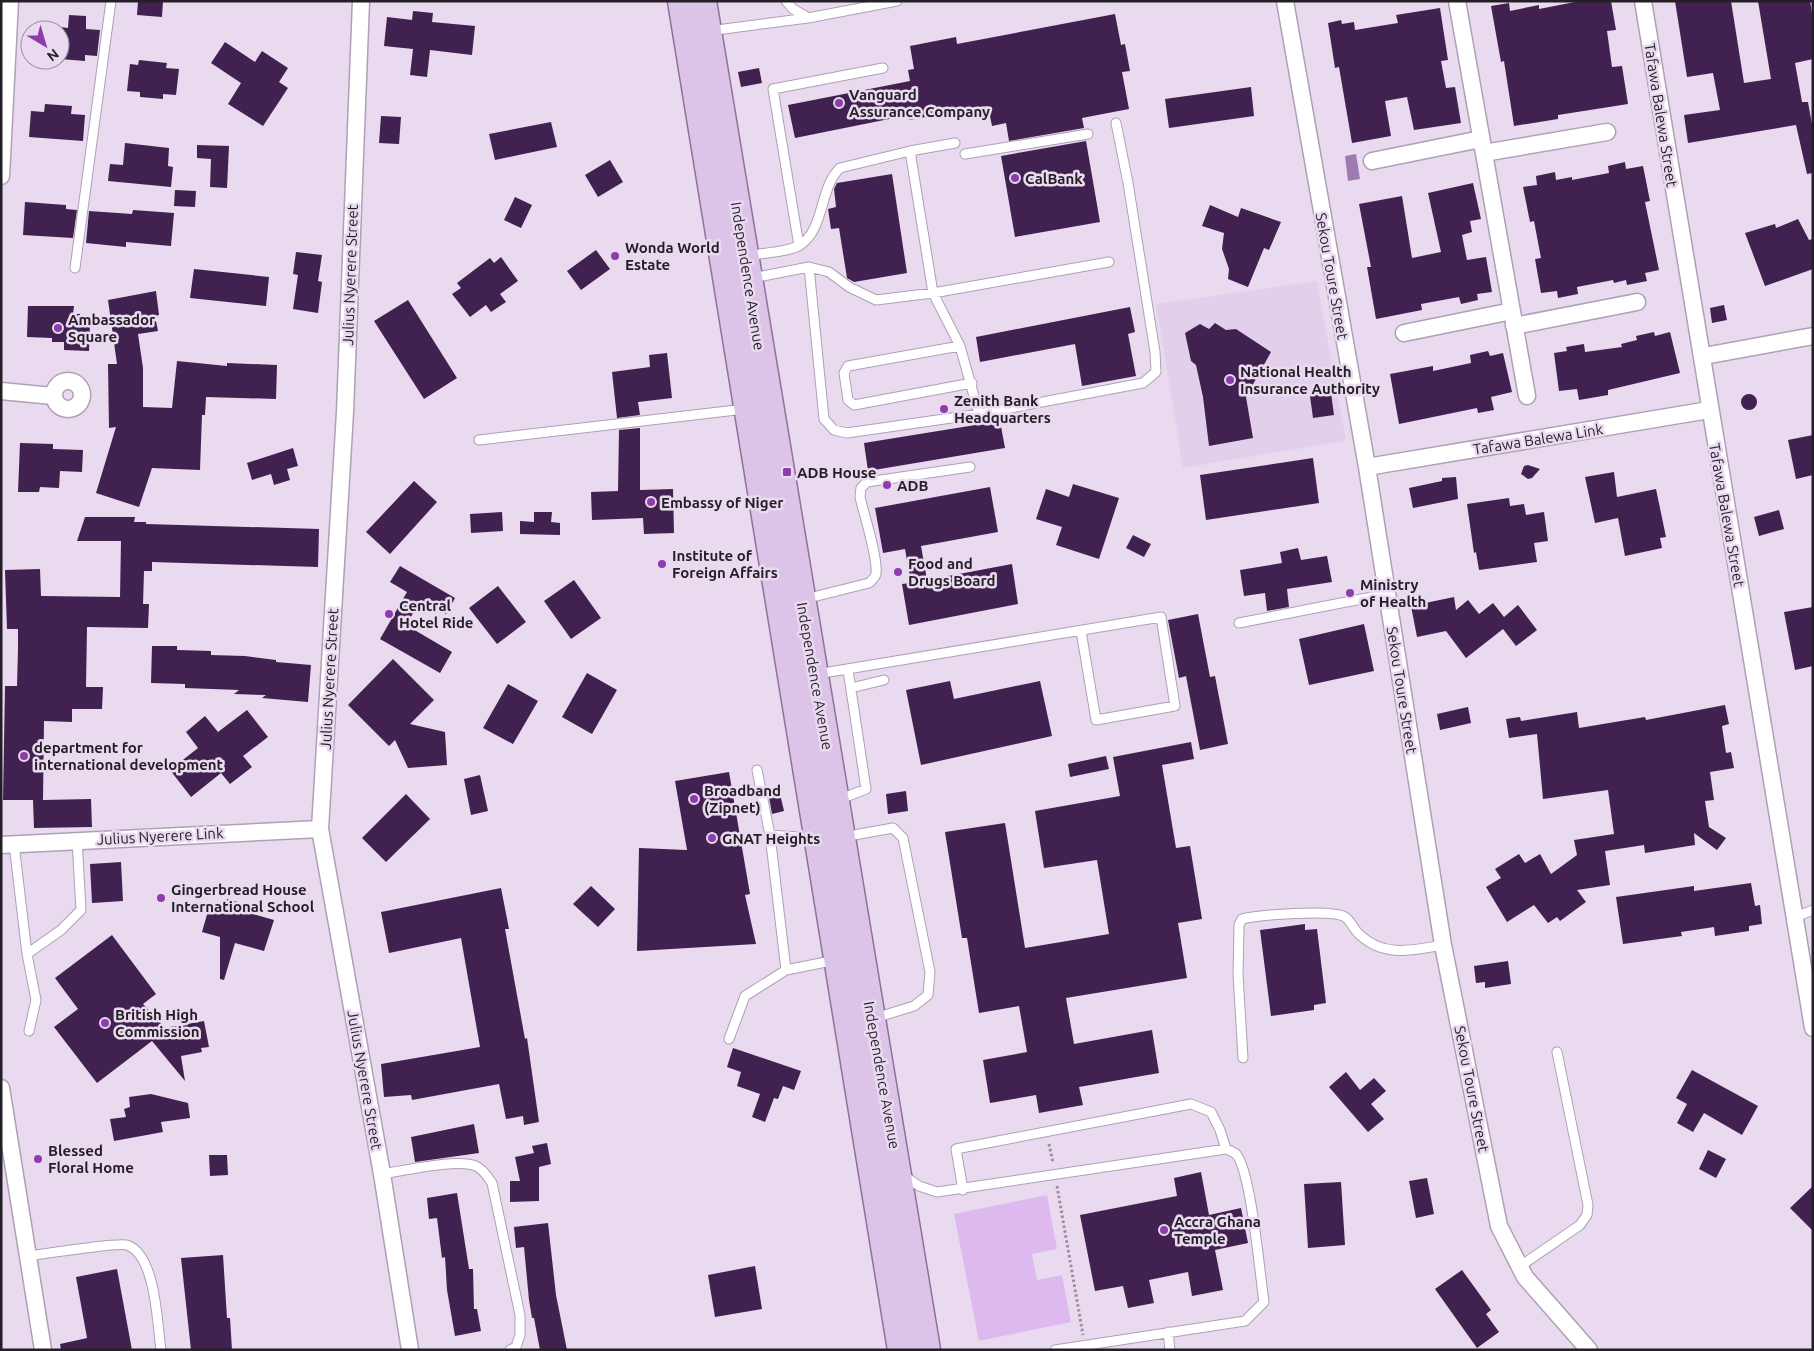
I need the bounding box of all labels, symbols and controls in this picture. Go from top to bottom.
north arrow [20,20,70,70]
street label: Tafawa Balewa Street [1641,42,1681,188]
text: N [44,46,62,65]
place label: Vanguard Assurance Company [849,86,990,120]
marker: Vanguard Assurance Company [833,97,845,109]
place label: CalBank [1025,170,1083,187]
marker: CalBank [1009,172,1021,184]
street label: Independence Avenue [728,201,768,351]
street label: Julius Nyerere Street [339,204,361,346]
street label: Sekou Toure Street [1312,211,1352,341]
place label: Wonda World Estate [625,239,720,273]
marker: Wonda World Estate [609,250,621,262]
place label: Ambassador Square [68,311,156,345]
marker: Ambassador Square [52,322,64,334]
place label: National Health Insurance Authority [1240,363,1380,397]
marker: National Health Insurance Authority [1224,374,1236,386]
place label: Zenith Bank Headquarters [954,392,1051,426]
marker: Zenith Bank Headquarters [938,403,950,415]
street label: Tafawa Balewa Link [1472,420,1605,458]
street label: Tafawa Balewa Street [1706,442,1748,588]
place label: ADB House [797,464,876,481]
marker: ADB House [781,466,793,478]
place label: ADB [897,477,928,494]
marker: ADB [881,479,893,491]
place label: Embassy of Niger [661,494,784,511]
marker: Embassy of Niger [645,496,657,508]
place label: Institute of Foreign Affairs [672,547,778,581]
place label: Food and Drugs Board [908,555,996,589]
marker: Institute of Foreign Affairs [656,558,668,570]
marker: Food and Drugs Board [892,566,904,578]
place label: Ministry of Health [1360,576,1426,610]
marker: Ministry of Health [1344,587,1356,599]
place label: Central Hotel Ride [399,597,474,631]
street label: Independence Avenue [794,601,836,751]
street label: Julius Nyerere Street [317,608,341,750]
marker: Central Hotel Ride [383,608,395,620]
street label: Sekou Toure Street [1384,625,1420,755]
place label: department for international development [34,739,224,773]
marker: department for international development [18,750,30,762]
place label: Broadband (Zipnet) [704,782,781,816]
marker: Broadband (Zipnet) [688,793,700,805]
street label: Julius Nyerere Link [96,824,224,848]
place label: GNAT Heights [722,830,820,847]
marker: GNAT Heights [706,832,718,844]
place label: Gingerbread House International School [171,881,315,915]
marker: Gingerbread House International School [155,892,167,904]
street label: Independence Avenue [861,1000,903,1150]
place label: British High Commission [115,1006,200,1040]
street label: Julius Nyerere Street [344,1009,386,1151]
marker: British High Commission [99,1017,111,1029]
street label: Sekou Toure Street [1451,1024,1493,1154]
place label: Blessed Floral Home [48,1142,134,1176]
marker: Blessed Floral Home [32,1153,44,1165]
place label: Accra Ghana Temple [1174,1213,1261,1247]
marker: Accra Ghana Temple [1158,1224,1170,1236]

